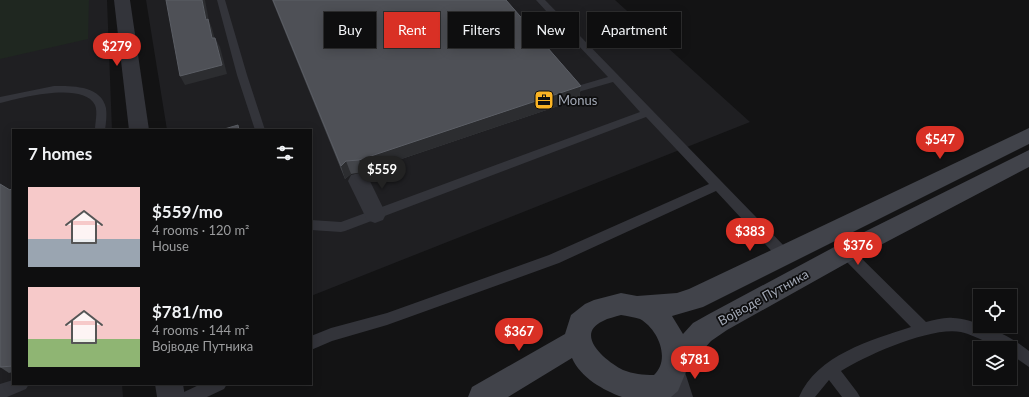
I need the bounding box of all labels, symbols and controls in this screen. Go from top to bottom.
chip: Buy [324,12,376,48]
chip: Rent [384,12,440,48]
chip: Filters [448,12,514,48]
chip: New [522,12,579,48]
chip: Apartment [587,12,681,48]
pin: $279 [93,33,141,67]
text: $279 [102,38,132,54]
office icon: Monus [533,89,555,111]
place label: Monus [558,92,598,108]
pin: $547 [916,126,964,160]
text: $547 [925,131,955,147]
icon: filters [274,142,296,164]
text: 7 homes [28,143,92,164]
pin: $559 [358,156,406,190]
text: $559 [367,161,397,177]
text: $559/mo [152,201,223,222]
icon: home [60,203,108,251]
pin: $383 [726,218,774,252]
text: 4 rooms · 120 m² [152,222,249,238]
text: $383 [735,223,765,239]
pin: $376 [834,232,882,266]
text: $376 [843,237,873,253]
text: House [152,238,189,254]
street label: Војводе Путника [715,265,811,329]
map controls [973,289,1017,385]
button: locate [973,289,1017,333]
text: $781/mo [152,301,223,322]
icon: home [60,303,108,351]
pin: $367 [495,318,543,352]
text: 4 rooms · 144 m² [152,322,249,338]
text: $367 [504,323,534,339]
text: Војводе Путника [152,338,253,354]
button: layers [973,341,1017,385]
pin: $781 [671,346,719,380]
text: $781 [680,351,710,367]

